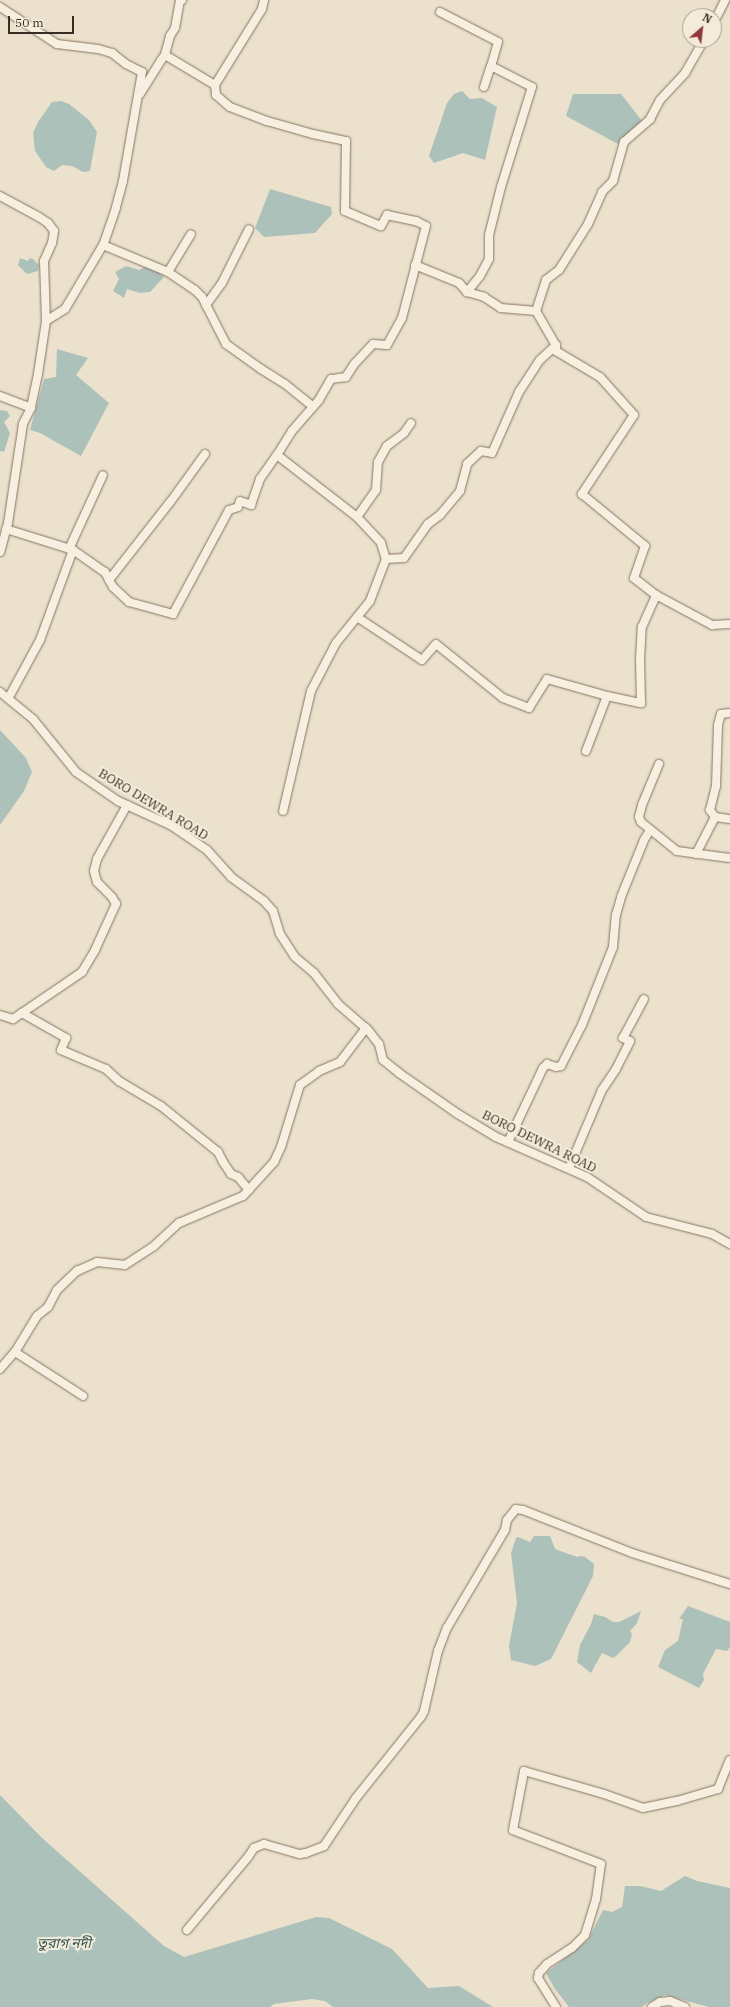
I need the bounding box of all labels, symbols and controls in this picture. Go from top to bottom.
scale bar [10,8,76,34]
north arrow [682,8,722,48]
text: N [700,10,714,27]
text: 50 m [15,15,44,30]
street label: BORO DEWRA ROAD [95,766,211,844]
street label: BORO DEWRA ROAD [479,1107,599,1177]
water label: তুরাগ নদী [37,1935,91,1951]

